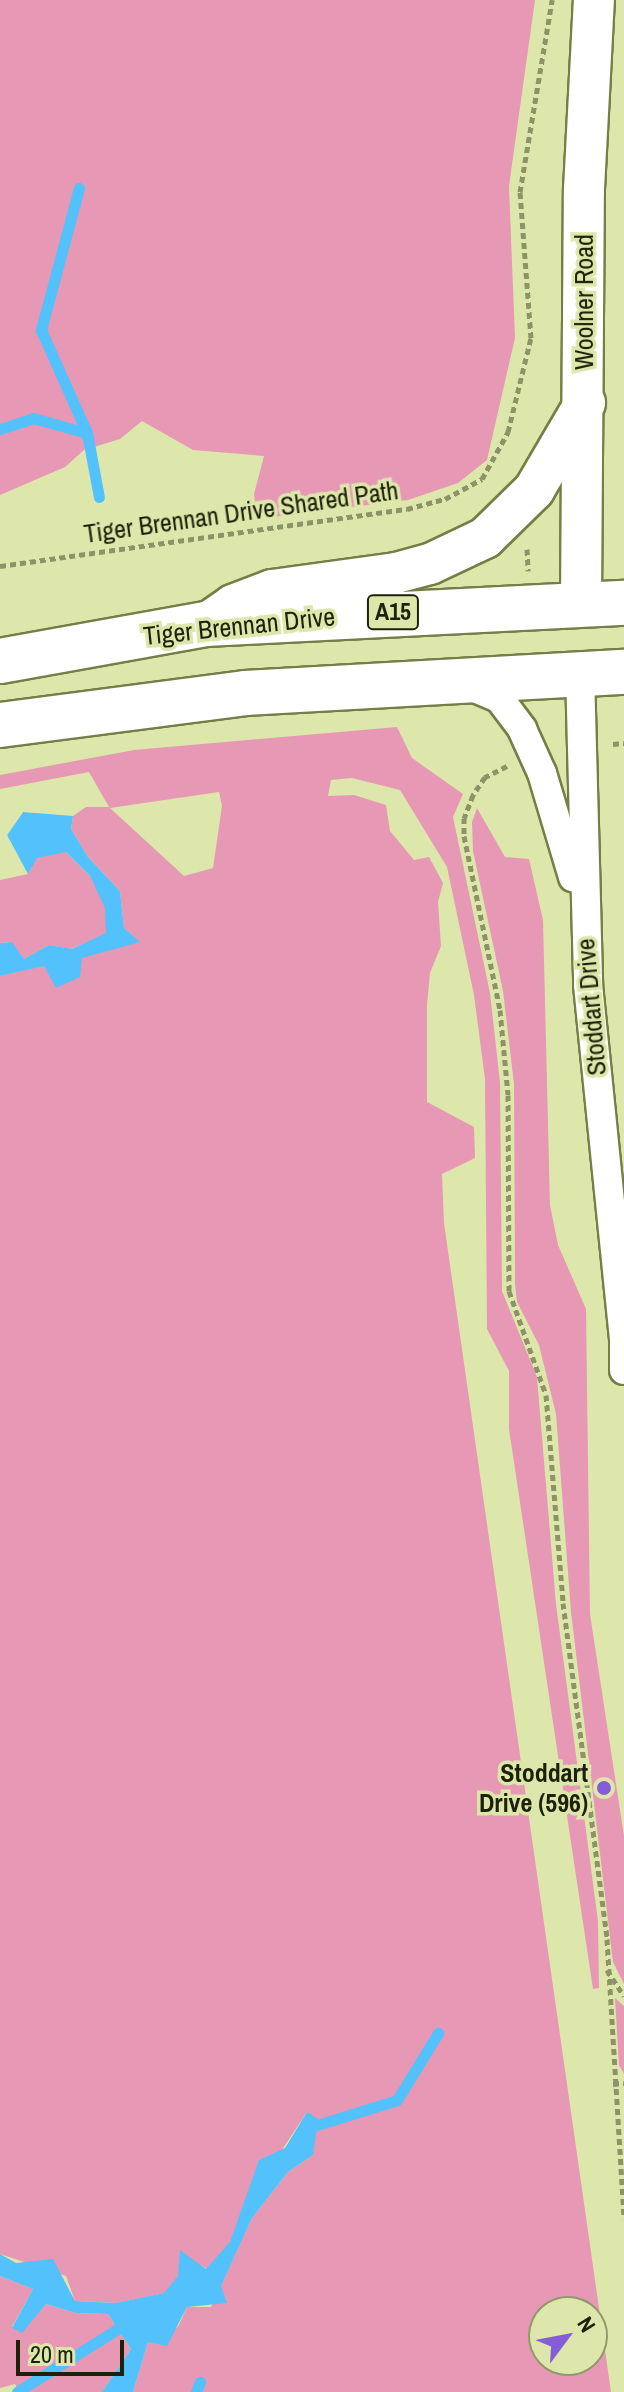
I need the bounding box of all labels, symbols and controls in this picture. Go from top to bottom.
street label: Woolner Road [568,234,600,370]
street label: Tiger Brennan Drive Shared Path [82,474,400,550]
road number: A15 [365,592,421,632]
street label: Tiger Brennan Drive [142,600,336,652]
street label: Stoddart Drive [569,937,613,1077]
place label: Stoddart Drive (596) [479,1757,588,1818]
marker: Stoddart Drive (596) [595,1779,613,1797]
north arrow [528,2296,608,2376]
text: N [570,2311,603,2338]
scale bar [20,2324,128,2374]
text: 20 m [30,2338,74,2370]

